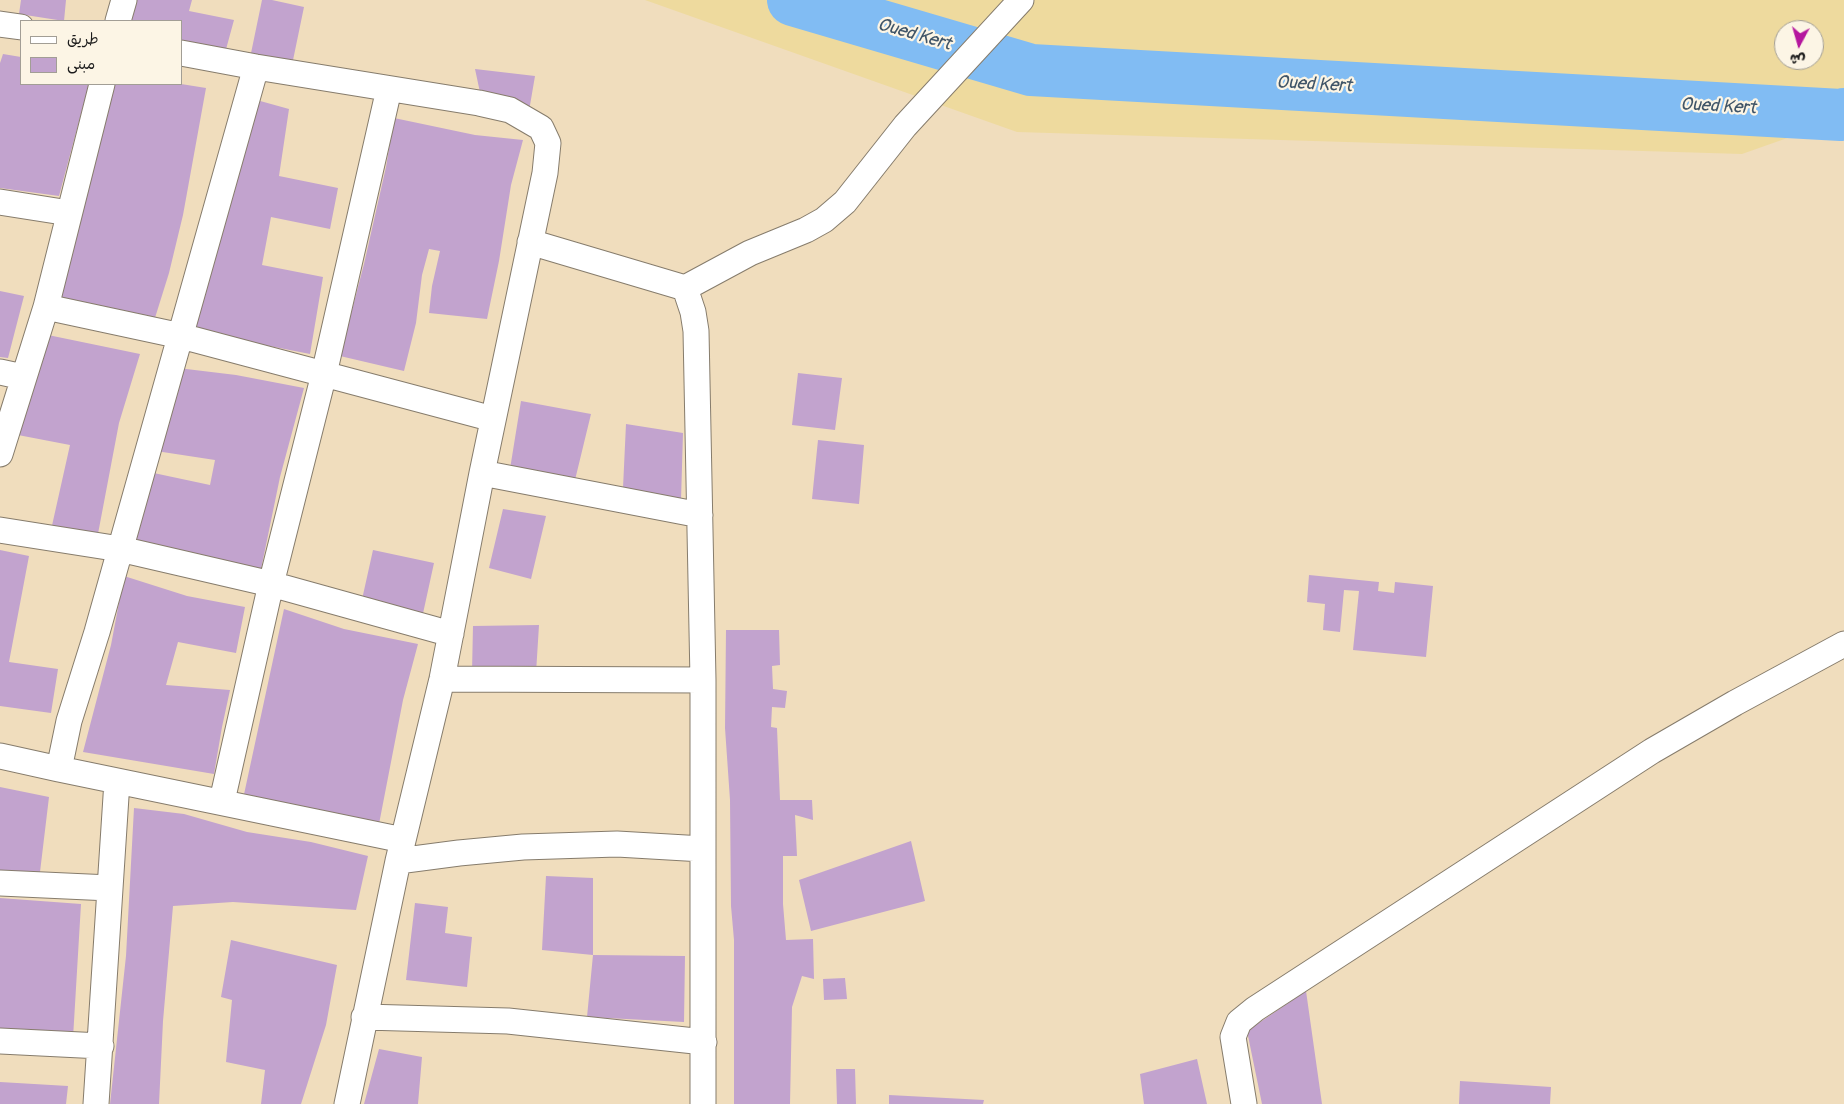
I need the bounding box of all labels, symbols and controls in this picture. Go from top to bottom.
water label: Oued Kert [875,14,953,56]
legend [20,20,182,85]
north arrow [1774,20,1824,70]
text: طريق [67,30,99,49]
text: ش [1789,50,1806,69]
text: مبنى [67,55,95,74]
water label: Oued Kert [1276,72,1352,98]
water label: Oued Kert [1680,94,1756,120]

